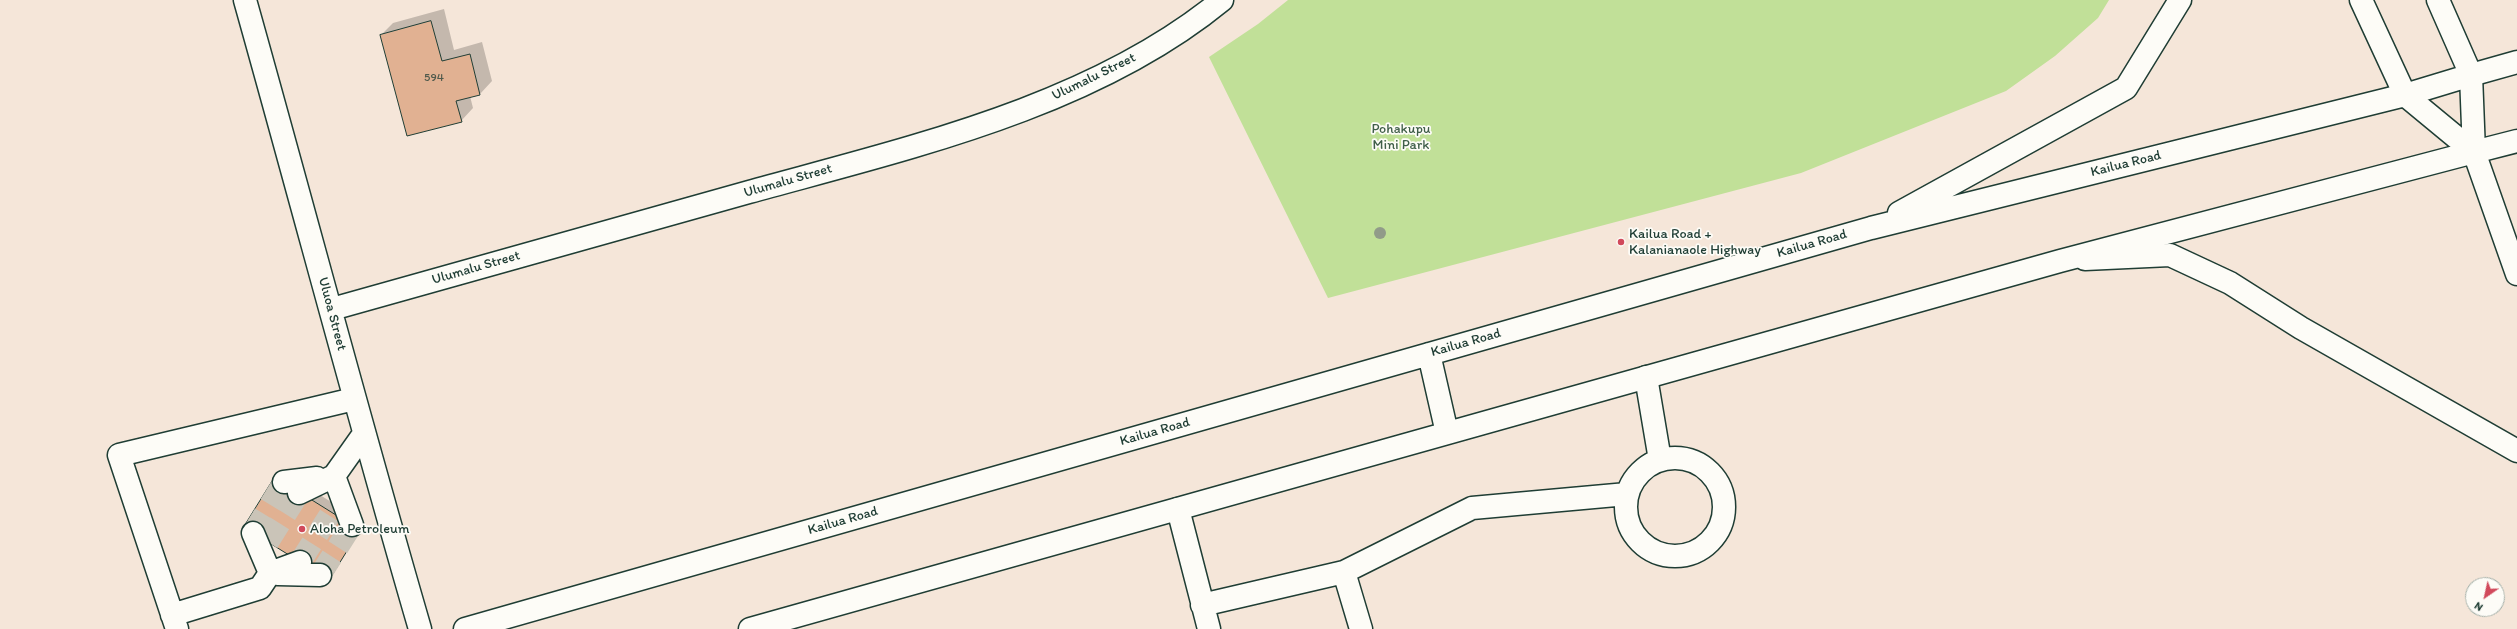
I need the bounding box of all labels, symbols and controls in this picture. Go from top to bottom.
street label: Ulumalu Street [1049,49,1139,105]
house number: 594 [424,71,444,85]
park label: Pohakupu Mini Park [1371,121,1431,154]
street label: Kailua Road [2089,147,2163,181]
street label: Ulumalu Street [742,160,834,202]
place label: Kailua Road + Kalanianaole Highway [1629,226,1761,258]
street label: Kailua Road [1775,226,1849,262]
marker: Kailua Road + Kalanianaole Highway [1616,237,1626,247]
street label: Ulumalu Street [430,247,522,289]
street label: Uluoa Street [314,275,350,353]
street label: Kailua Road [1429,325,1503,361]
street label: Kailua Road [1118,414,1192,450]
street label: Kailua Road [806,503,880,539]
place label: Aloha Petroleum [310,521,409,537]
marker: Aloha Petroleum [297,524,307,534]
north arrow [2465,577,2505,617]
text: N [2472,599,2485,614]

